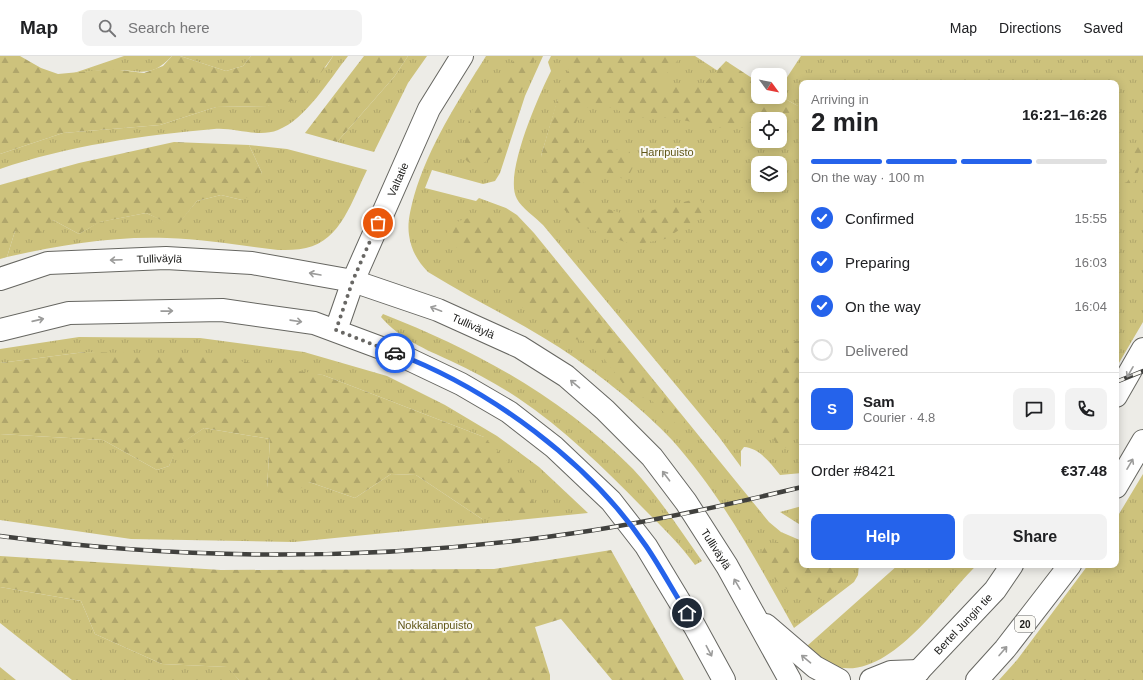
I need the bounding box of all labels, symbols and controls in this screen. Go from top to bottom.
search box [82,10,362,46]
text: Map [20,17,58,38]
icon: search [96,17,118,39]
text: Search here [128,19,210,36]
text: Map [950,20,977,36]
text: Directions [999,20,1061,36]
text: Saved [1083,20,1123,36]
north arrow [751,68,787,104]
map controls [751,68,787,192]
text: Arriving in [811,92,869,107]
text: 16:21–16:26 [1022,106,1107,123]
text: 2 min [811,107,879,137]
button: locate [751,112,787,148]
park label: Harripuisto [640,146,694,158]
button: layers [751,156,787,192]
street label: Valtatie [385,160,411,198]
text: On the way · 100 m [811,170,924,185]
pin [361,206,395,240]
icon: check [811,207,833,229]
text: Confirmed [845,210,914,227]
text: 15:55 [1074,211,1107,226]
icon: bag [367,212,389,234]
icon: check [811,251,833,273]
street label: Tulliväylä [136,252,183,265]
text: Preparing [845,254,910,271]
text: 16:03 [1074,255,1107,270]
one-way arrow [110,257,123,264]
one-way arrow [308,269,321,277]
icon: check [811,295,833,317]
text: On the way [845,298,921,315]
text: 16:04 [1074,299,1107,314]
one-way arrow [431,305,443,313]
one-way arrow [160,307,173,315]
street label: Tulliväylä [450,311,497,341]
one-way arrow [31,316,44,324]
one-way arrow [289,317,302,325]
courier [375,333,415,373]
icon: car [384,342,406,364]
text: Delivered [845,342,908,359]
one-way arrow [1125,366,1133,378]
one-way arrow [569,379,580,388]
button: chat [1013,388,1055,430]
button: phone [1065,388,1107,430]
text: Sam [863,393,895,410]
text: S [827,400,837,417]
text: Courier · 4.8 [863,410,935,425]
one-way arrow [1126,458,1134,470]
text: Order #8421 [811,462,895,479]
text: €37.48 [1061,462,1107,479]
one-way arrow [662,470,670,481]
button: Help [811,514,955,560]
button: Share [963,514,1107,560]
street label: Tulliväylä [699,527,734,572]
one-way arrow [733,578,741,590]
street label: Bertel Jungin tie [931,591,994,657]
pin [670,596,704,630]
icon: home [676,602,698,624]
road number: 20 [1015,616,1035,632]
park label: Nokkalanpuisto [397,619,473,631]
one-way arrow [705,645,713,657]
one-way arrow [999,646,1008,656]
one-way arrow [801,655,811,664]

